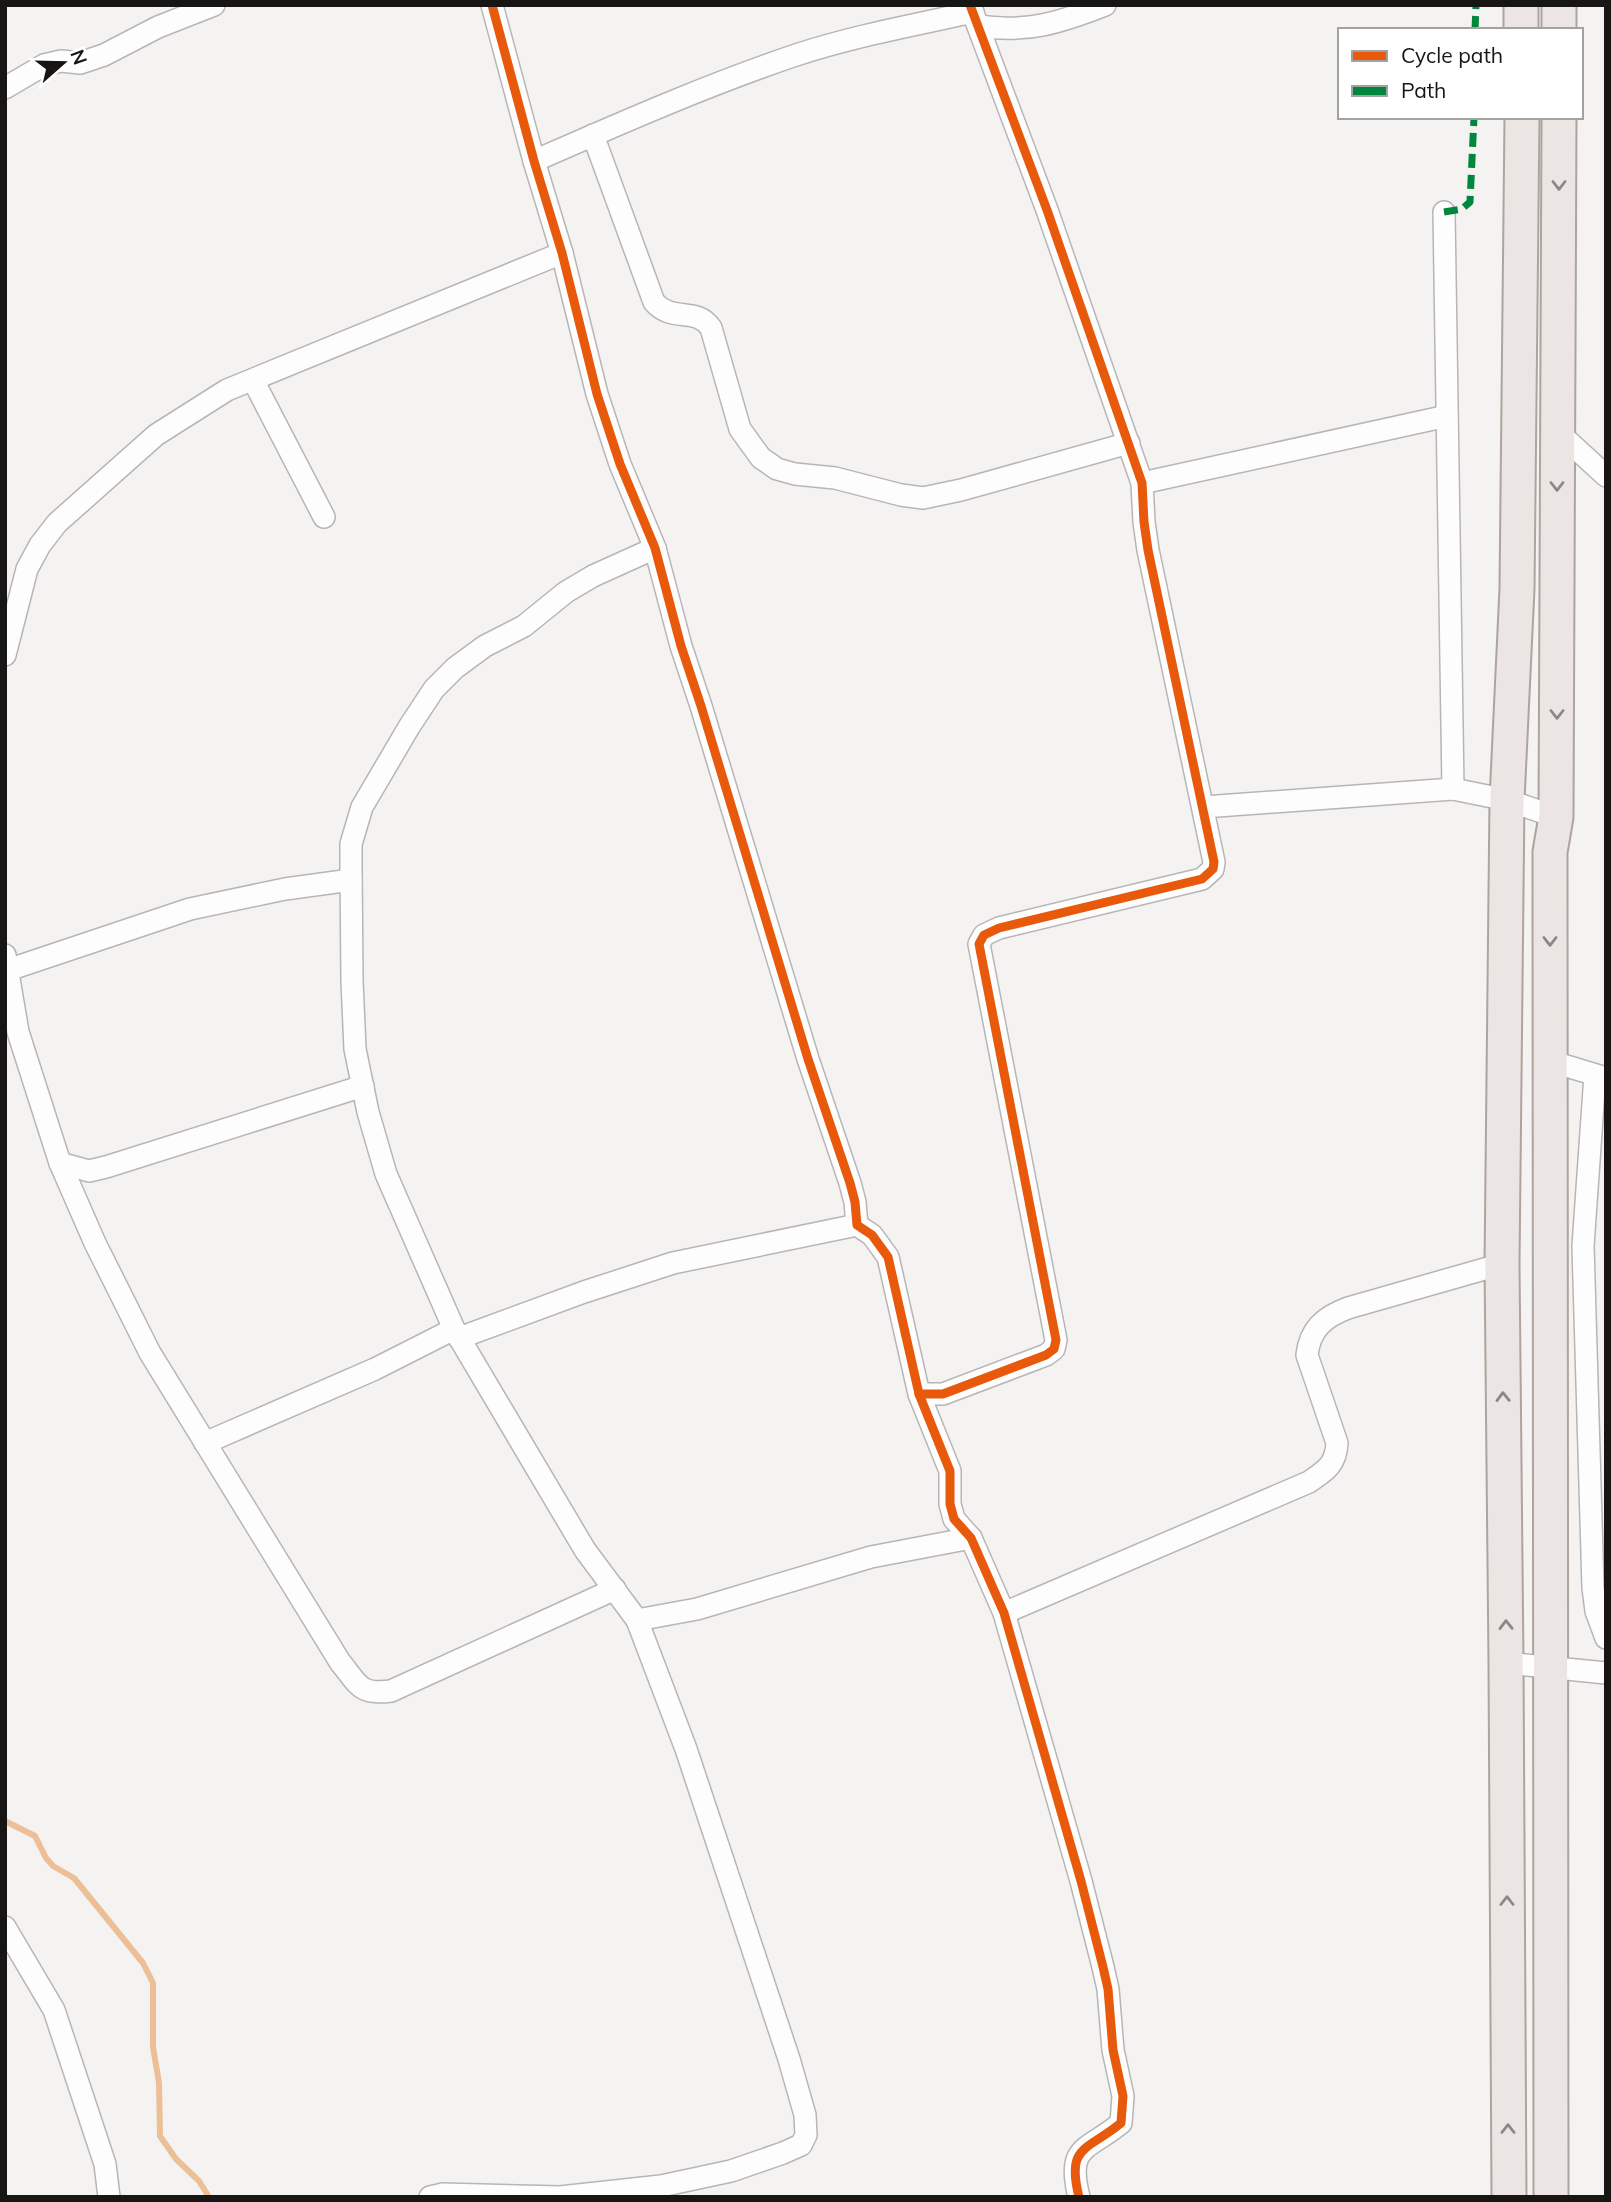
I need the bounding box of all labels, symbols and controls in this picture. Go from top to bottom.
north arrow [28,28,98,98]
legend [1338,28,1583,119]
text: Cycle path [1401,42,1503,68]
text: N [65,46,93,68]
text: Path [1401,77,1446,103]
one-way arrow [1551,181,1567,191]
one-way arrow [1550,481,1565,492]
one-way arrow [1549,709,1565,720]
one-way arrow [1542,936,1558,947]
one-way arrow [1495,1391,1511,1402]
one-way arrow [1498,1619,1514,1629]
one-way arrow [1499,1895,1515,1906]
one-way arrow [1500,2123,1516,2133]

